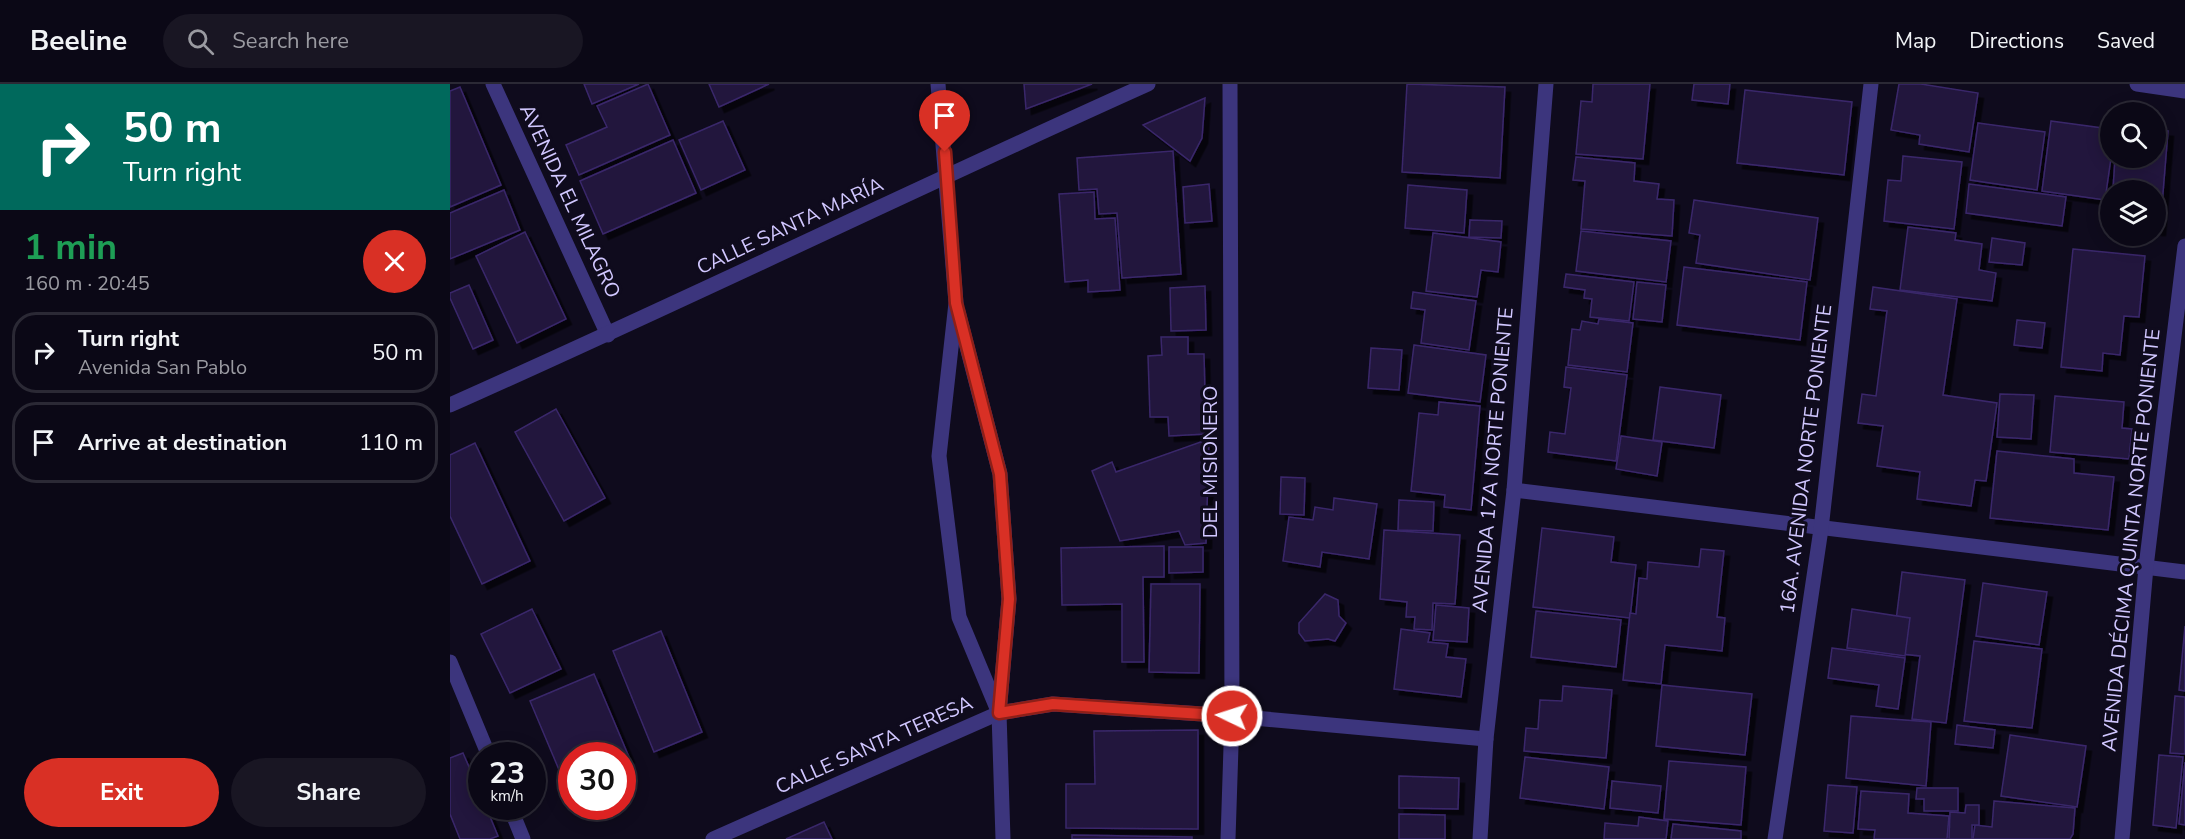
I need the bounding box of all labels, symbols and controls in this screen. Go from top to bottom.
search box [163,14,583,68]
text: Beeline [30,22,127,60]
icon: search [184,25,217,58]
text: Search here [232,26,349,56]
text: Map [1895,27,1936,55]
text: Directions [1969,27,2064,55]
text: Saved [2097,27,2155,55]
pin [919,90,970,152]
icon: arrive [928,99,961,132]
text: 50 m [123,100,222,157]
street label: AVENIDA EL MILAGRO [513,100,627,302]
map controls [2100,102,2166,246]
button: search [2100,102,2166,168]
icon: right [24,108,102,186]
text: Turn right [123,154,241,191]
street label: CALLE SANTA MARÍA [692,171,888,281]
button: layers [2100,180,2166,246]
text: 1 min [24,223,117,272]
button: close [363,230,426,293]
text: 160 m · 20:45 [24,270,150,297]
street label: 16A. AVENIDA NORTE PONIENTE [1774,303,1838,615]
street label: AVENIDA 17A NORTE PONIENTE [1466,306,1520,614]
text: Turn right [78,324,179,354]
street label: AVENIDA DÉCIMA QUINTA NORTE PONIENTE [2095,327,2167,753]
icon: right [27,336,60,369]
text: 50 m [372,338,423,368]
text: Avenida San Pablo [78,354,247,381]
street label: DEL MISIONERO [1197,386,1224,538]
icon: arrive [27,426,60,459]
text: Arrive at destination [78,428,287,458]
text: 110 m [359,428,423,458]
position arrow [1200,684,1264,748]
street label: CALLE SANTA TERESA [771,689,977,801]
speed limit sign: 30 [558,742,636,820]
text: 23 [489,753,525,794]
button: Exit [24,758,219,827]
button: Share [231,758,426,827]
text: km/h [490,786,524,806]

